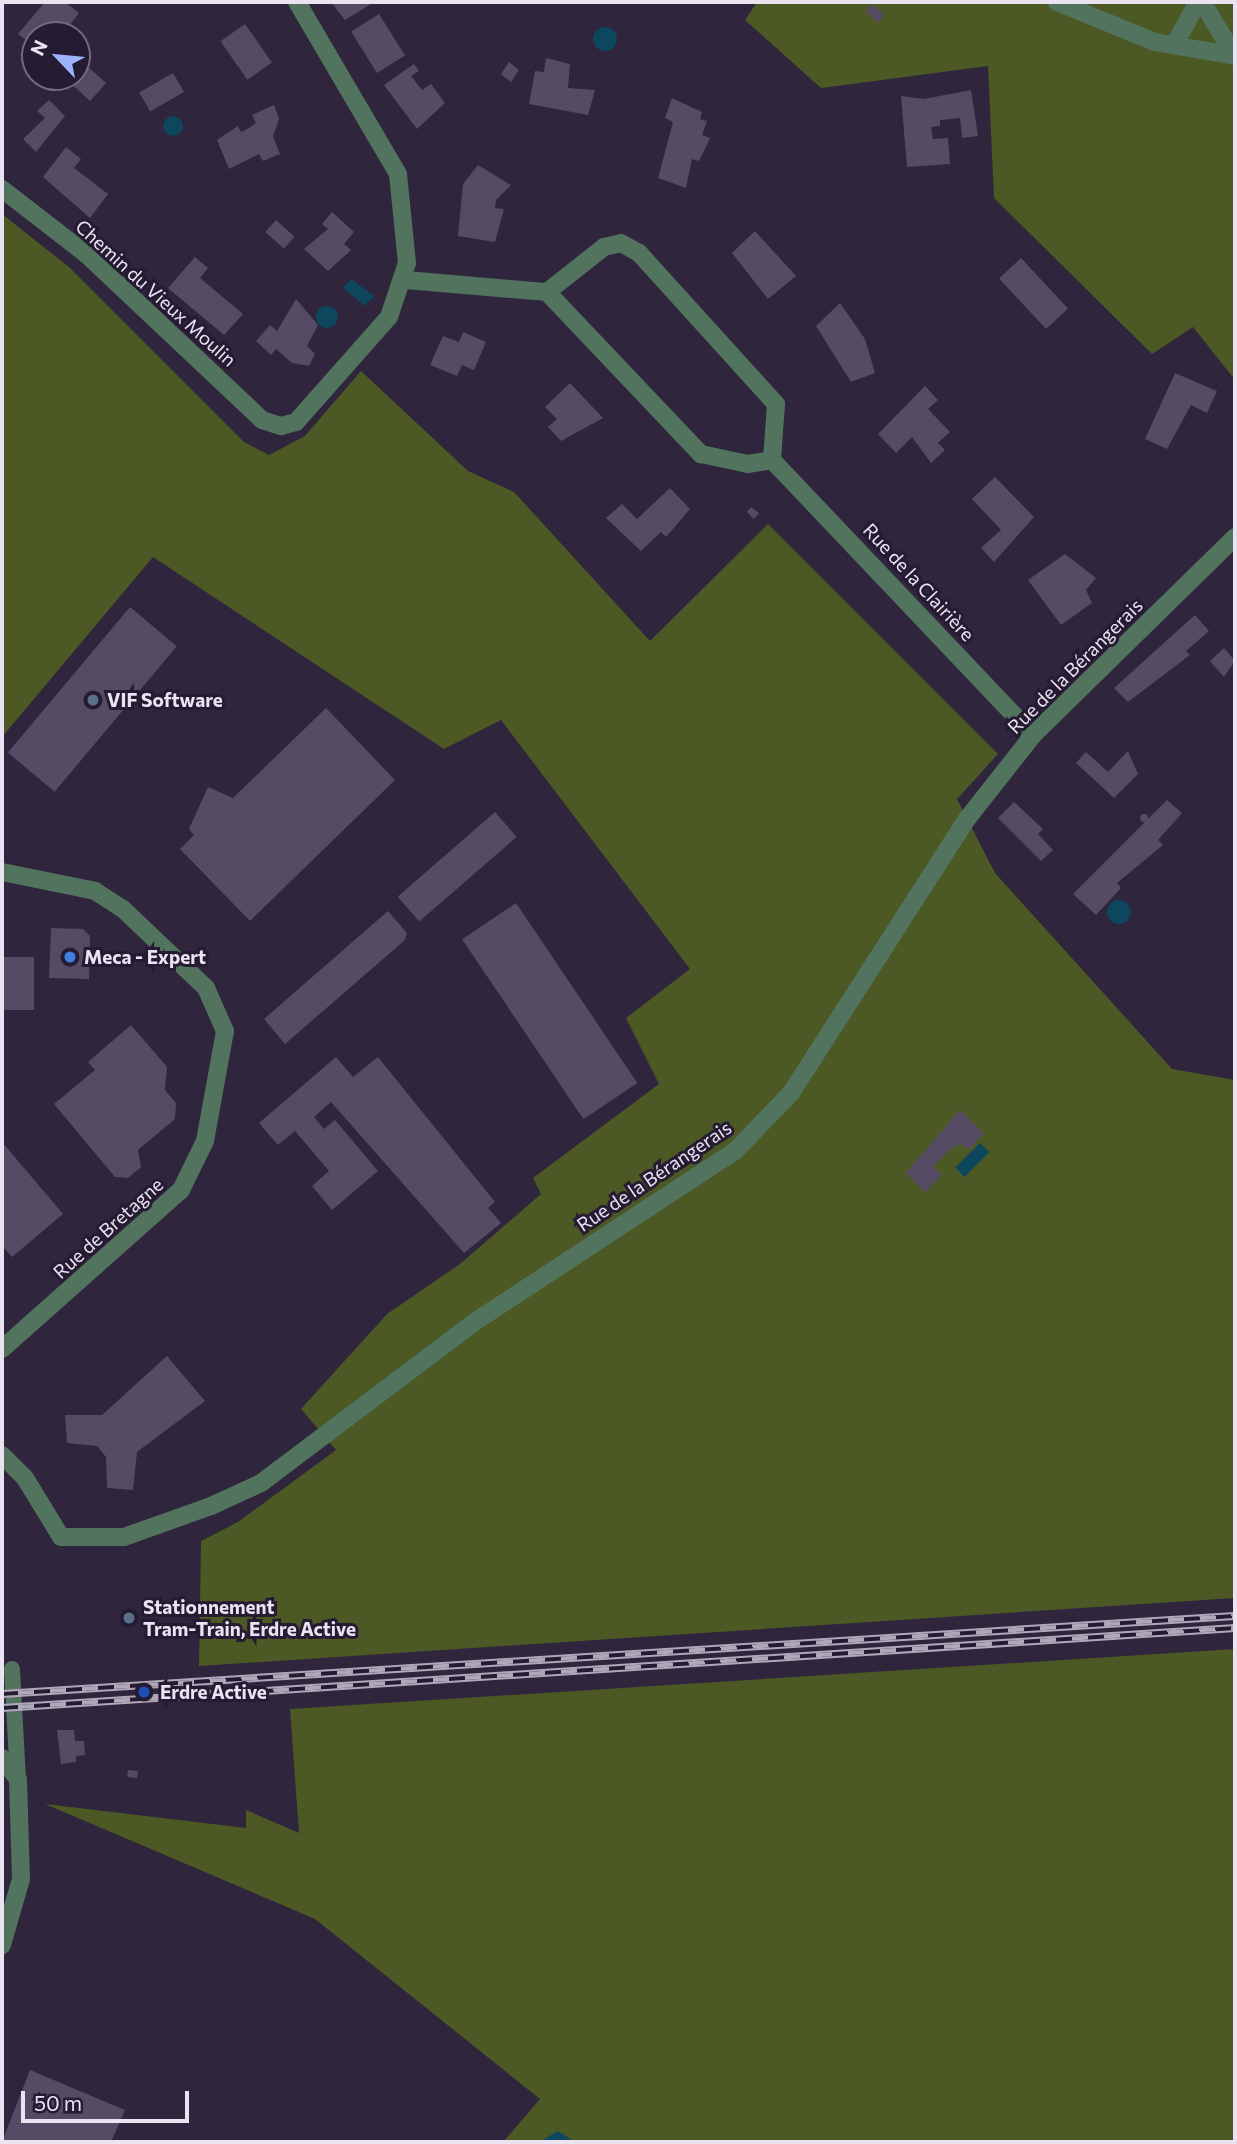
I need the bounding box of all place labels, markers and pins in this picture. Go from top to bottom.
place label: VIF Software [107,689,223,711]
marker: VIF Software [85,692,101,708]
place label: Meca - Expert [84,946,206,968]
marker: Meca - Expert [62,949,78,965]
place label: Stationnement Tram-Train, Erdre Active [143,1596,356,1640]
marker: Stationnement Tram-Train, Erdre Active [121,1610,137,1626]
place label: Erdre Active [160,1681,267,1703]
marker: Erdre Active [134,1682,154,1702]

